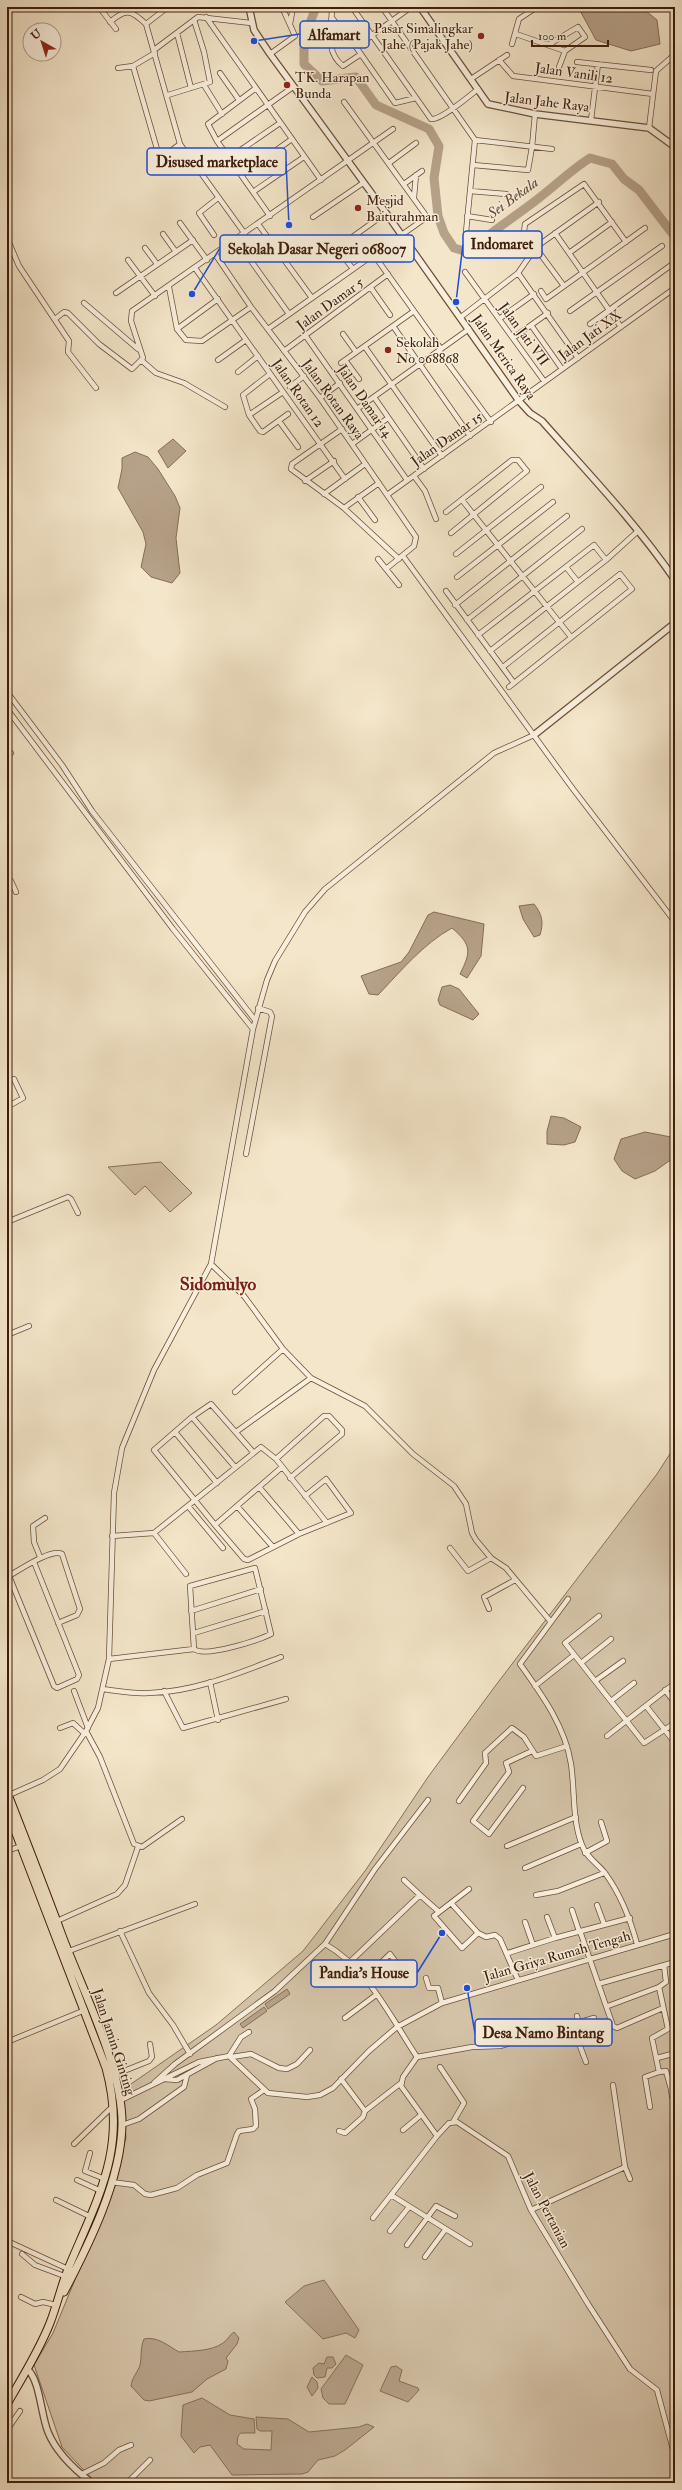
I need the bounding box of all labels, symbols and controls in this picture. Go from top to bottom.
place label: Pasar Simalingkar Jahe (Pajak Jahe) [374,20,474,53]
callout: Alfamart [300,21,369,48]
north arrow [22,22,62,62]
scale bar [532,22,608,48]
text: U [28,26,44,43]
text: Alfamart [307,26,360,45]
text: 100 m [538,29,567,44]
marker: Pasar Simalingkar Jahe (Pajak Jahe) [476,31,486,41]
street label: Jalan Vanili 12 [533,59,614,87]
place label: TK. Harapan Bunda [295,69,369,102]
marker: TK. Harapan Bunda [282,80,292,90]
street label: Jalan Jahe Raya [502,88,591,117]
callout: Disused marketplace [147,148,286,175]
text: Disused marketplace [156,153,279,173]
water label: Sei Bekala [483,173,542,224]
place label: Mesjid Baiturahman [366,192,439,225]
marker: Mesjid Baiturahman [353,203,363,213]
callout: Indomaret [463,231,542,258]
callout: Sekolah Dasar Negeri 068007 [220,235,414,262]
text: Indomaret [471,235,534,254]
text: Sekolah Dasar Negeri 068007 [228,240,406,260]
street label: Jalan Damar 5 [292,273,368,335]
street label: Jalan Jati VII [495,298,553,369]
street label: Jalan Jati XX [554,306,625,364]
street label: Jalan Merica Raya [467,310,540,404]
place label: Sekolah No 068868 [396,334,459,367]
marker: Sekolah No 068868 [383,345,393,355]
street label: Jalan Rotan 12 [268,355,328,431]
street label: Jalan Rotan Raya [297,355,368,443]
street label: Jalan Damar 14 [333,360,397,442]
street label: Jalan Damar 15 [407,408,487,471]
district label: Sidomulyo [180,1273,256,1296]
street label: Jalan Griya Rumah Tengah [481,1927,633,1986]
callout: Pandia's House [311,1960,417,1987]
text: Pandia's House [319,1964,410,1983]
street label: Jalan Jamin Ginting [88,1985,140,2099]
callout: Desa Namo Bintang [475,2019,612,2046]
text: Desa Namo Bintang [482,2024,604,2044]
street label: Jalan Pertanian [519,2168,574,2251]

